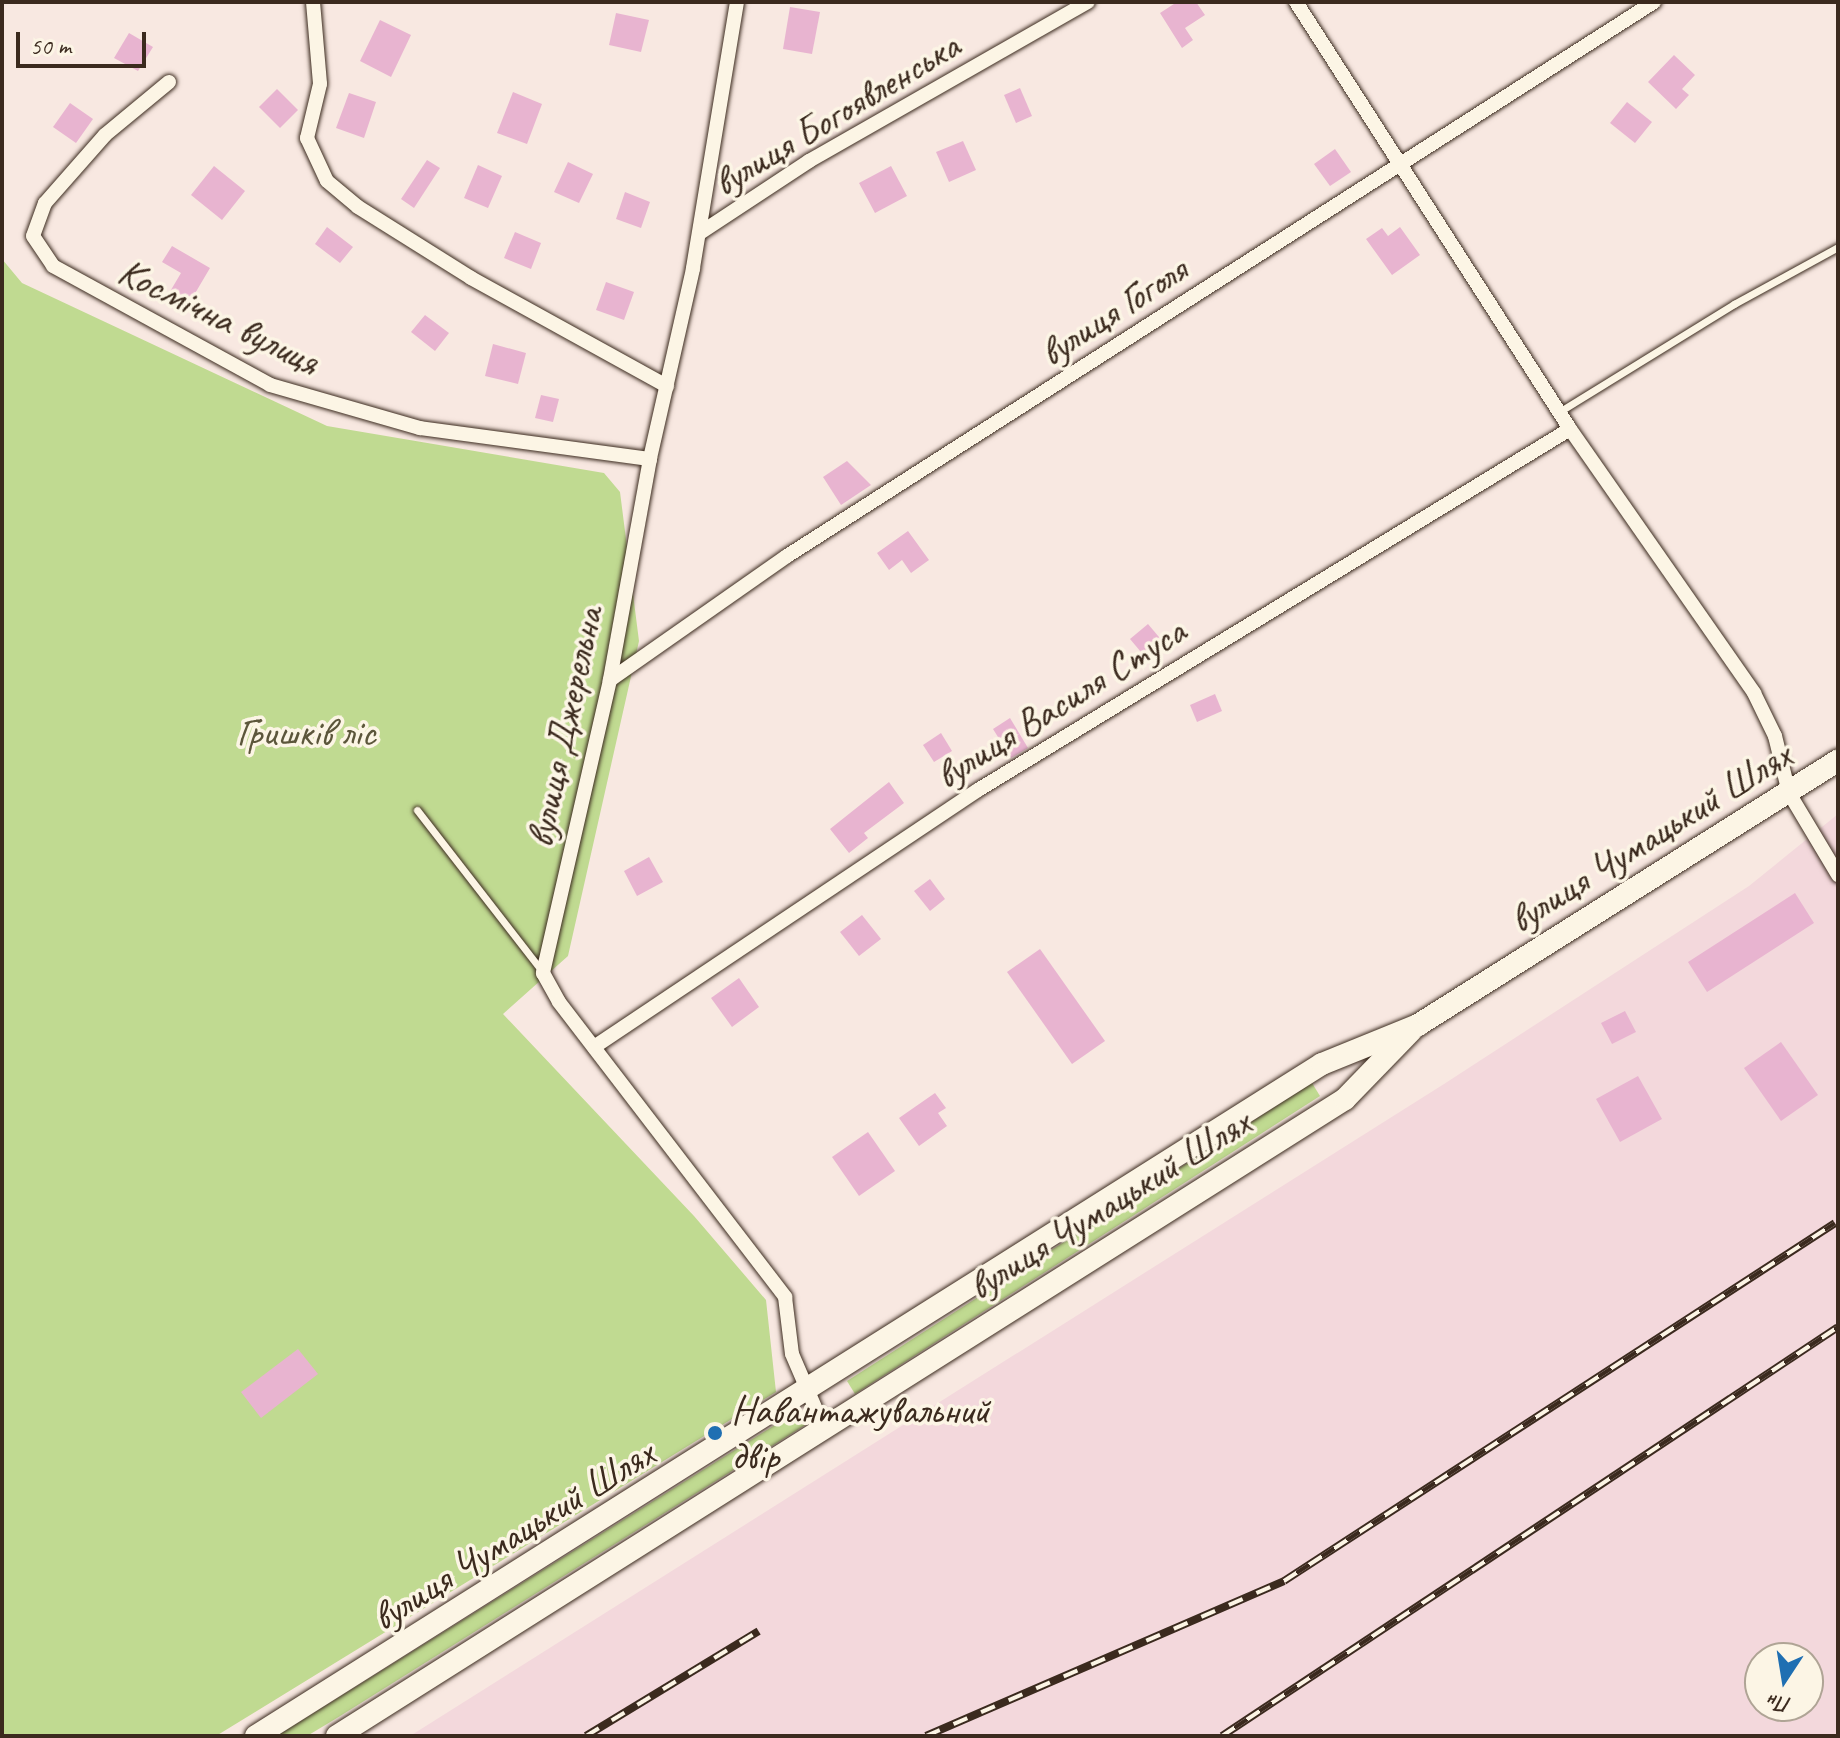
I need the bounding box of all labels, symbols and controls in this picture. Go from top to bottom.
scale bar [20,16,150,66]
street label: вулиця Богоявленська [704,22,968,206]
text: 50 m [30,31,71,61]
street label: вулиця Гоголя [1030,246,1196,376]
street label: Космічна вулиця [110,247,328,385]
street label: вулиця Джерельна [515,603,613,851]
street label: вулиця Василя Стуса [927,607,1193,799]
park label: Гришків ліс [235,708,377,756]
street label: вулиця Чумацький Шлях [1500,731,1800,943]
street label: вулиця Чумацький Шлях [959,1098,1259,1310]
place label: Навантажувальний двір [731,1386,989,1480]
marker: Навантажувальний двір [706,1424,724,1442]
street label: вулиця Чумацький Шлях [363,1429,663,1641]
north arrow [1744,1642,1824,1722]
text: Пн [1765,1687,1794,1720]

